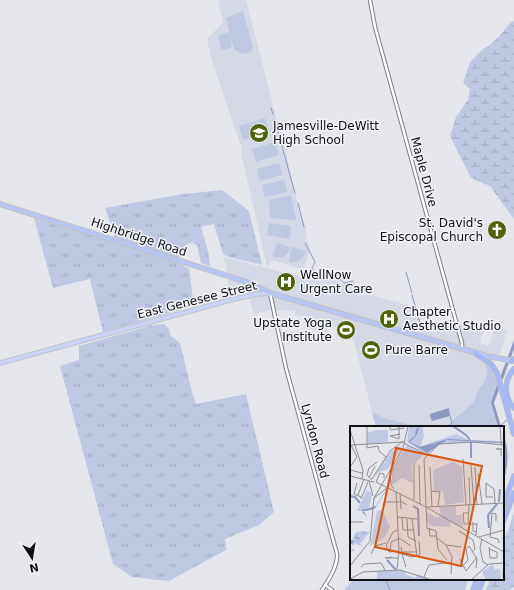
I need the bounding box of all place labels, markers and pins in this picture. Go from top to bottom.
place label: Jamesville-DeWitt High School [272,119,379,147]
school or university icon: Jamesville-DeWitt High School [248,122,270,144]
place label: St. David's Episcopal Church [380,216,483,244]
church icon: St. David's Episcopal Church [486,219,508,241]
place label: WellNow Urgent Care [300,268,372,296]
hospital icon: WellNow Urgent Care [275,271,297,293]
place label: Chapter Aesthetic Studio [403,305,501,333]
hospital icon: Chapter Aesthetic Studio [378,308,400,330]
place label: Upstate Yoga Institute [253,316,332,344]
sports icon: Upstate Yoga Institute [335,319,357,341]
sports icon: Pure Barre [360,339,382,361]
place label: Pure Barre [385,343,448,357]

